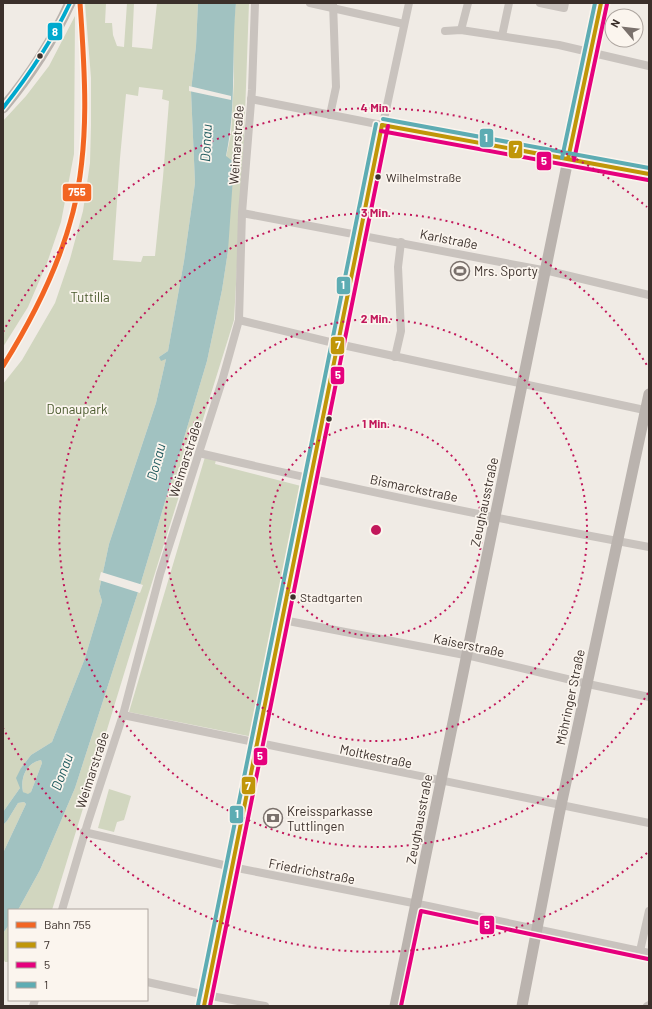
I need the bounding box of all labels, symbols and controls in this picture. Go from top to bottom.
north arrow [604,8,644,48]
text: N [607,17,622,29]
line badge: 8 [47,22,63,41]
text: 8 [52,25,58,38]
unlabelled marker [35,51,45,61]
text: 4 Min. [360,100,392,114]
street label: Weimarstraße [225,105,247,185]
water label: Donau [196,124,215,162]
line badge: 1 [479,128,494,148]
text: 1 [484,131,488,144]
line badge: 7 [508,140,523,159]
text: 7 [513,142,519,155]
line badge: 5 [536,151,552,171]
text: 5 [541,154,547,167]
place label: Wilhelmstraße [386,170,462,184]
marker: Wilhelmstraße [373,172,383,182]
line badge: 755 [62,183,92,202]
text: 755 [68,185,86,198]
text: 3 Min. [361,205,391,219]
street label: Karlstraße [419,226,479,252]
sports icon: Mrs. Sporty [449,260,471,282]
place label: Mrs. Sporty [474,263,538,279]
line badge: 1 [336,276,351,295]
text: 1 [341,278,345,291]
park label: Tuttilla [70,289,110,305]
text: 2 Min. [361,311,391,325]
line badge: 7 [330,336,345,355]
text: 7 [335,338,341,351]
line badge: 5 [330,366,345,385]
text: 5 [335,368,341,381]
park label: Donaupark [47,401,108,417]
unlabelled marker [324,414,334,424]
text: 1 Min. [362,416,390,430]
street label: Weimarstraße [165,419,205,499]
water label: Donau [142,441,169,482]
street label: Zeughausstraße [467,456,501,548]
street label: Bismarckstraße [369,471,459,505]
centre of rings [369,523,383,537]
place label: Stadtgarten [300,590,363,604]
marker: Stadtgarten [288,592,298,602]
street label: Kaiserstraße [432,630,506,660]
street label: Möhringer Straße [552,648,588,746]
street label: Weimarstraße [72,730,112,810]
street label: Moltkestraße [338,741,414,771]
line badge: 5 [253,747,268,766]
text: 5 [257,749,263,762]
water label: Donau [47,751,76,793]
street label: Zeughausstraße [402,773,436,865]
line badge: 7 [241,776,256,795]
text: 7 [245,779,251,792]
place label: Kreissparkasse Tuttlingen [287,803,373,834]
line badge: 1 [229,805,244,824]
text: 1 [235,807,239,820]
bank icon: Kreissparkasse Tuttlingen [262,807,284,829]
street label: Friedrichstraße [267,855,357,887]
legend [8,909,148,1001]
line badge: 5 [479,915,495,935]
text: Bahn 755 [44,917,91,931]
text: 5 [484,918,490,931]
text: 7 [44,937,50,951]
text: 5 [44,957,50,971]
text: 1 [44,977,48,991]

